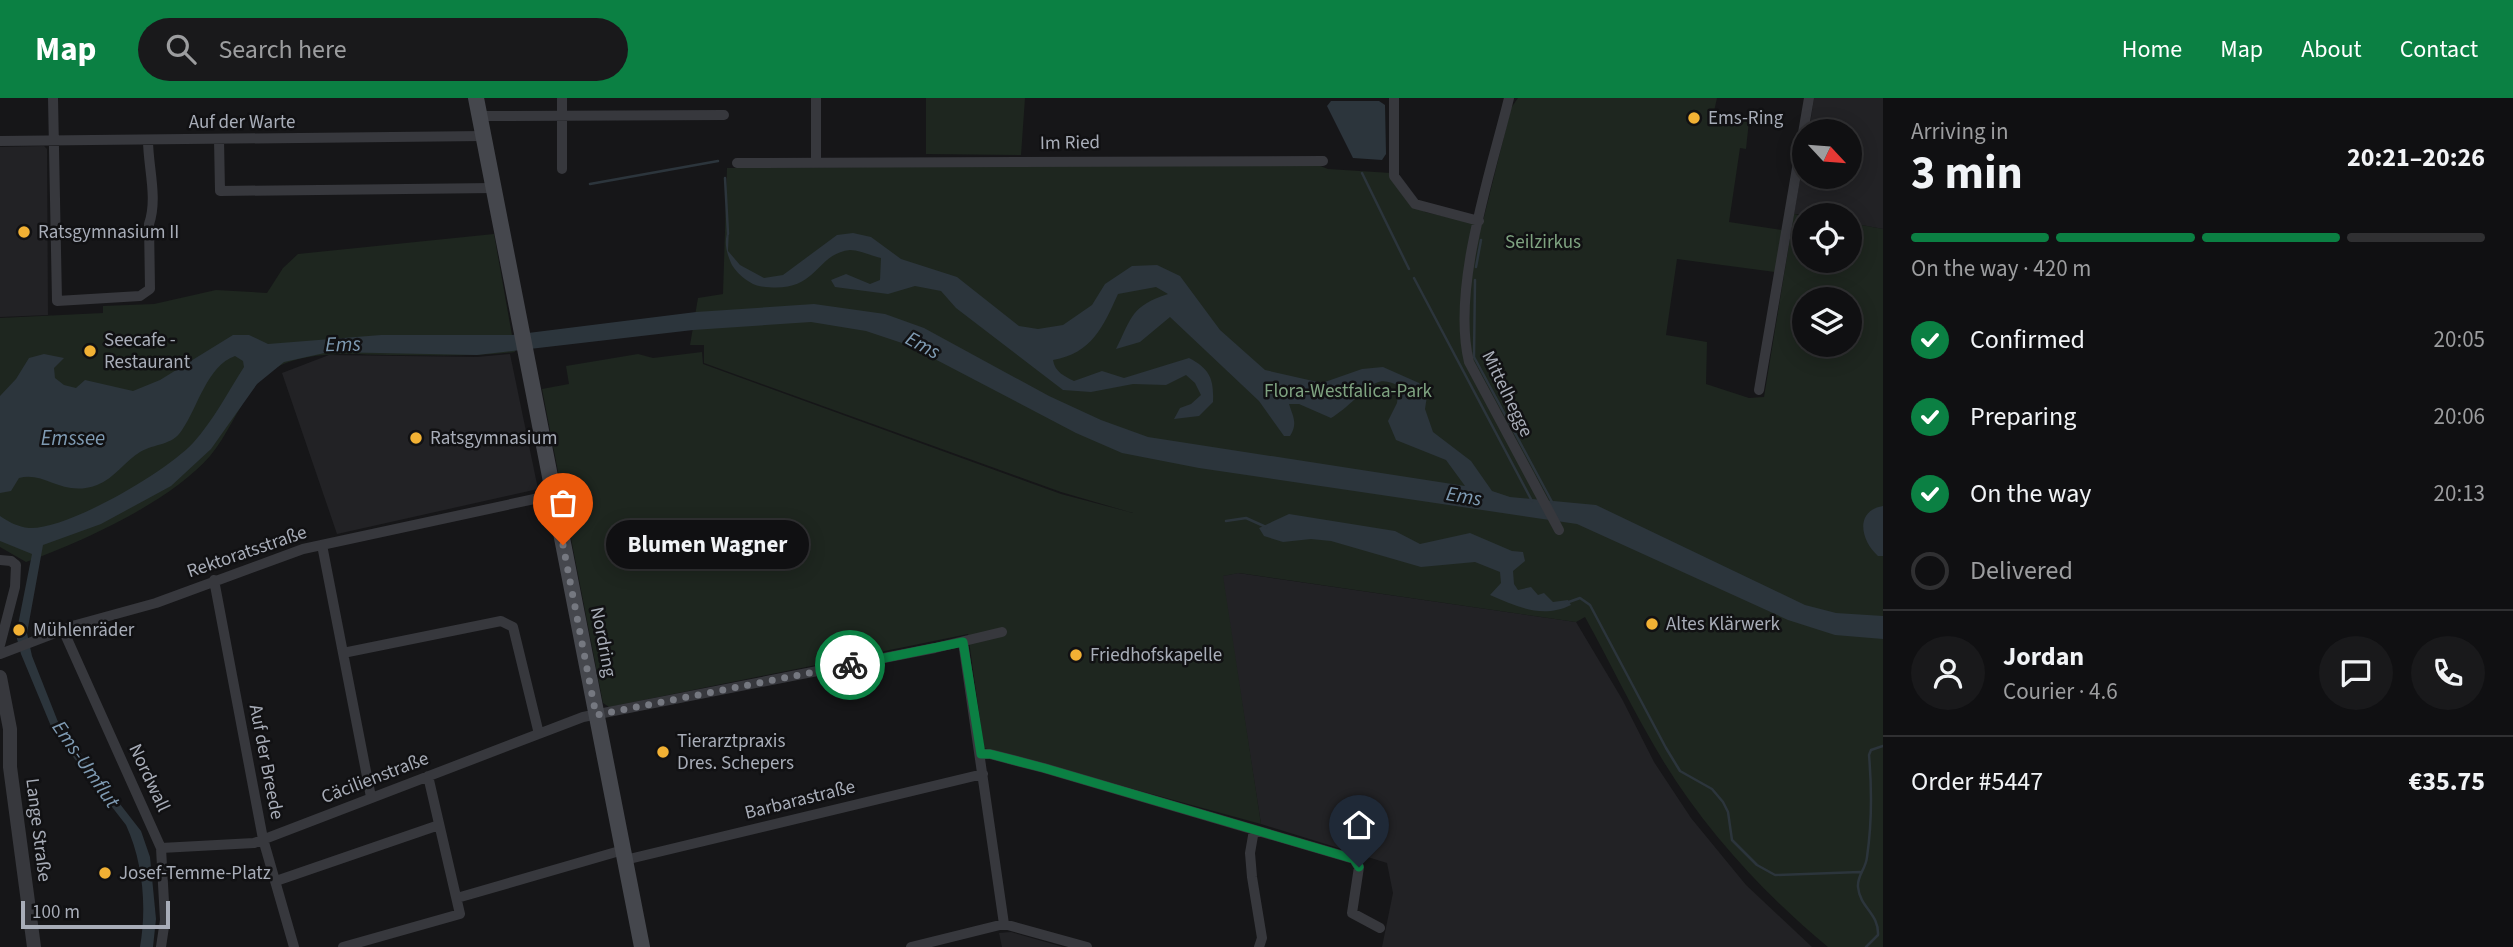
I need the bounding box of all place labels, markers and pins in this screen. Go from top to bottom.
place label: Ems-Ring [1708,105,1784,132]
marker: Ems-Ring [1686,110,1702,126]
place label: Ratsgymnasium II [38,219,179,246]
marker: Ratsgymnasium II [16,224,32,240]
place label: Seecafe - Restaurant [104,327,191,376]
marker: Seecafe - Restaurant [82,343,98,359]
place label: Ratsgymnasium [430,425,557,452]
marker: Ratsgymnasium [408,430,424,446]
pin [533,473,593,545]
callout: Blumen Wagner [605,520,808,570]
place label: Altes Klärwerk [1666,611,1780,638]
marker: Altes Klärwerk [1644,616,1660,632]
place label: Mühlenräder [33,617,135,644]
marker: Mühlenräder [11,622,27,638]
place label: Friedhofskapelle [1090,642,1222,669]
marker: Friedhofskapelle [1068,647,1084,663]
place label: Tierarztpraxis Dres. Schepers [677,728,794,777]
marker: Tierarztpraxis Dres. Schepers [655,744,671,760]
pin [1329,795,1389,867]
place label: Josef-Temme-Platz [119,860,271,887]
marker: Josef-Temme-Platz [97,865,113,881]

